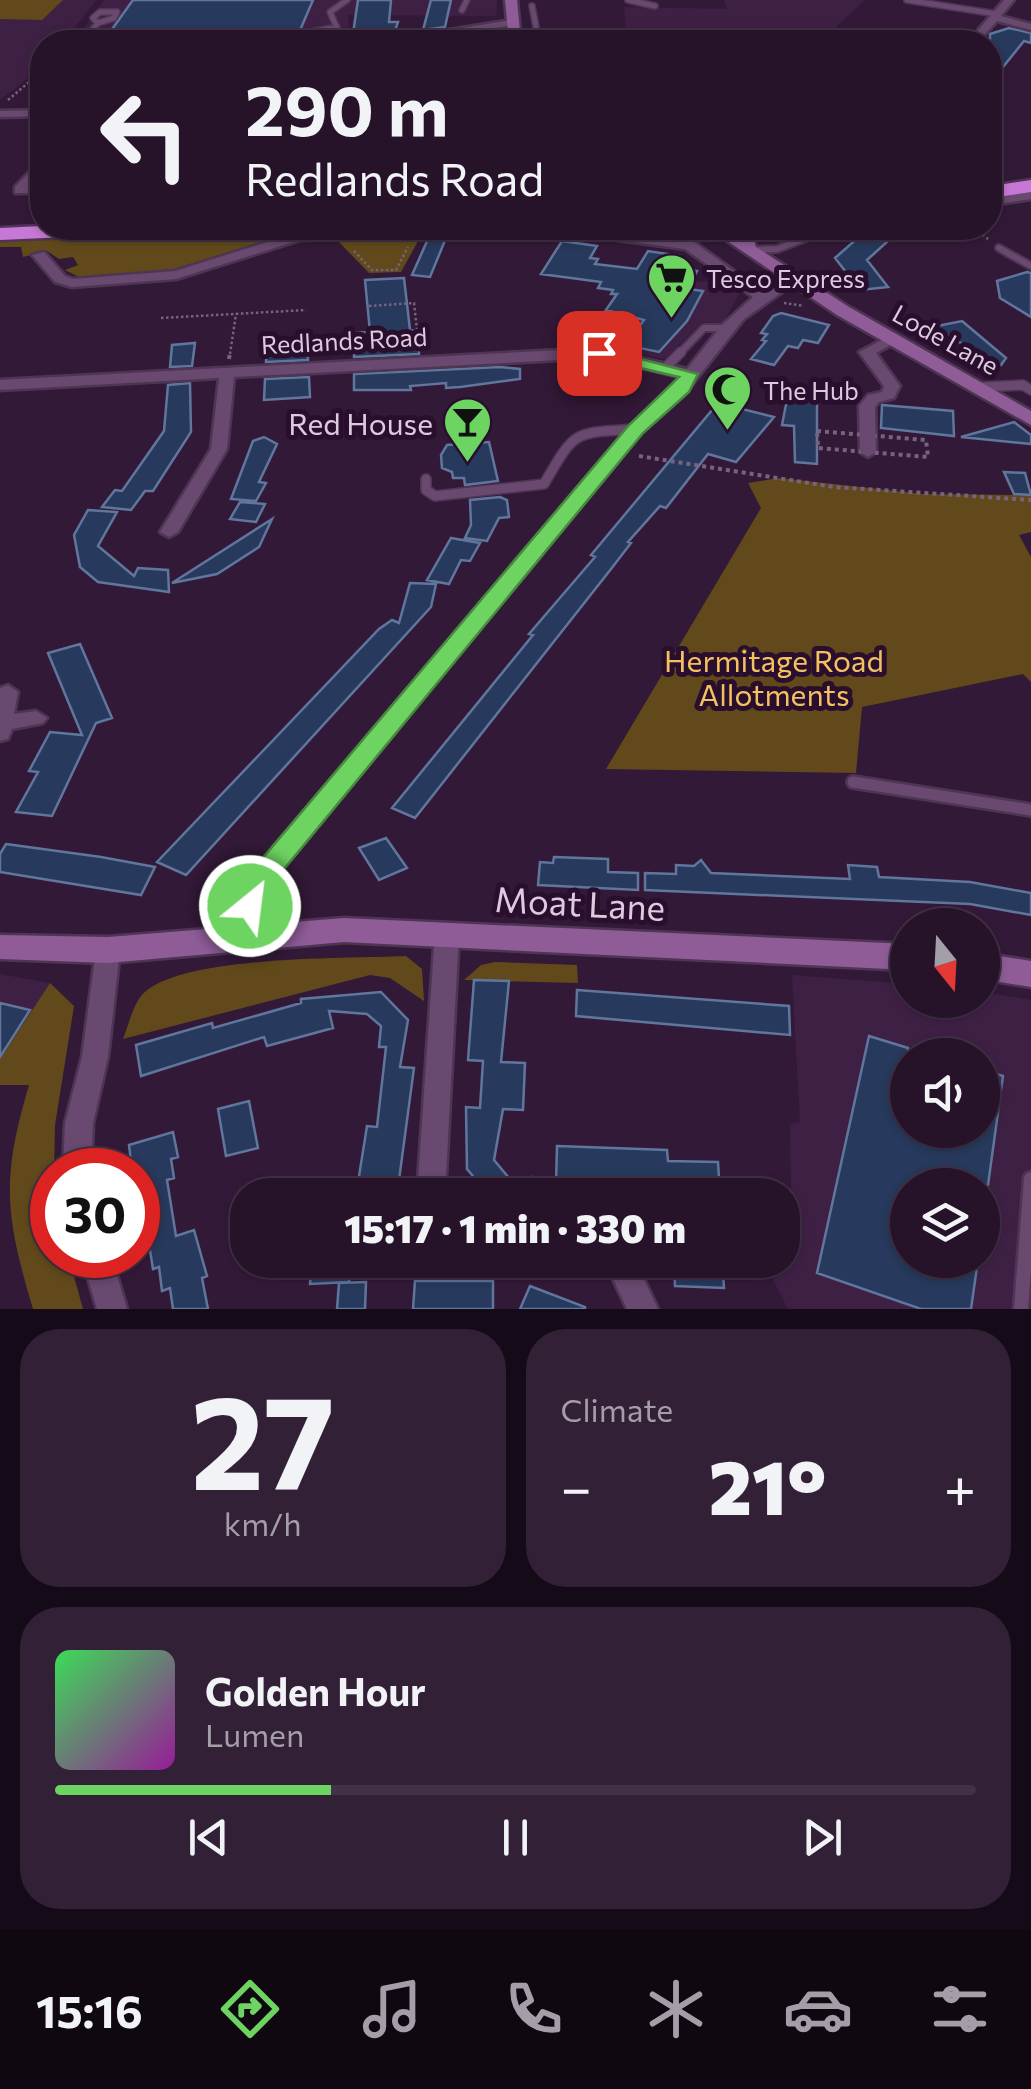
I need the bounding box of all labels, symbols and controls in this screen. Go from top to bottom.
text: 290 m [245,65,449,150]
icon: left [80,70,210,200]
text: Redlands Road [245,150,544,205]
supermarket icon: Tesco Express [645,252,697,320]
place label: Tesco Express [706,263,865,293]
street label: Lode Lane [888,298,1004,380]
pin [557,311,642,396]
street label: Redlands Road [260,321,428,359]
icon: arrive [572,326,627,381]
mosque icon: The Hub [702,364,754,432]
place label: The Hub [763,375,859,405]
bar icon: Red House [442,396,494,464]
place label: Red House [288,404,433,441]
park label: Hermitage Road Allotments [664,641,884,712]
position arrow [198,854,302,958]
street label: Moat Lane [494,876,666,928]
north arrow [890,908,1000,1018]
map controls [890,908,1000,1278]
button: sound [890,1038,1000,1148]
speed limit sign: 30 [30,1148,160,1278]
button: layers [890,1168,1000,1278]
text: 15:17 · 1 min · 330 m [344,1204,686,1251]
text: 27 [190,1358,335,1517]
text: Climate [561,1389,673,1429]
text: 21° [709,1439,827,1530]
text: − [561,1452,592,1519]
text: + [944,1452,976,1519]
text: km/h [224,1503,302,1543]
text: Golden Hour [205,1667,426,1714]
text: Lumen [205,1714,304,1754]
icon: previous [181,1810,236,1865]
icon: pause [488,1810,543,1865]
icon: next [795,1810,850,1865]
icon: directions [215,1974,285,2044]
icon: music [357,1974,427,2044]
icon: phone [499,1974,569,2044]
icon: climate [641,1974,711,2044]
icon: car [783,1974,853,2044]
icon: filters [925,1974,995,2044]
text: 15:16 [36,1982,143,2037]

